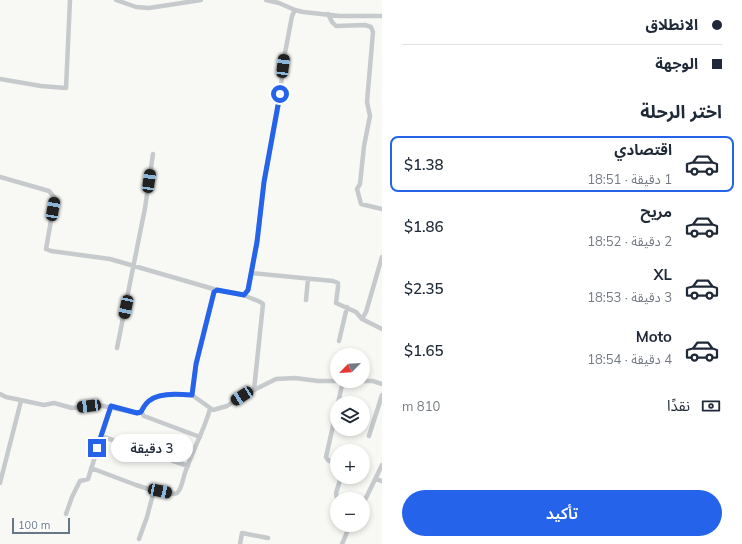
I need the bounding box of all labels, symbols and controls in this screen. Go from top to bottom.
text: الانطلاق [646,15,698,34]
car [276,53,290,79]
text: الوجهة [655,54,698,73]
route start [271,85,289,103]
text: اختر الرحلة [640,100,722,123]
text: اقتصادي [614,140,672,159]
icon: car [684,146,720,182]
text: $1.38 [404,155,444,174]
car [141,168,157,194]
text: 1 دقيقة · 18:51 [587,171,672,187]
car [45,196,61,222]
text: مريح [640,202,672,221]
icon: car [684,208,720,244]
text: $1.86 [404,217,444,236]
text: 2 دقيقة · 18:52 [587,233,672,249]
text: XL [654,265,672,284]
icon: car [684,270,720,306]
text: $2.35 [404,279,444,298]
text: 3 دقيقة · 18:53 [587,289,672,305]
car [118,294,134,320]
text: Moto [636,327,672,346]
icon: car [684,332,720,368]
text: $1.65 [404,341,444,360]
north arrow [330,348,370,388]
map controls [330,348,370,532]
text: 4 دقيقة · 18:54 [587,351,672,367]
car [229,384,255,408]
icon: cash [700,395,722,417]
button: layers [330,396,370,436]
text: نقدًا [667,396,690,415]
text: 810 m [402,398,440,414]
car [76,399,102,413]
callout: 3 دقيقة [111,434,193,462]
route end [88,439,106,457]
text: 3 دقيقة [131,440,173,456]
button: + [330,444,370,484]
car [147,483,173,499]
button: تأكيد [402,490,722,536]
button: − [330,492,370,532]
scale bar [12,516,70,535]
text: 100 m [18,518,50,532]

